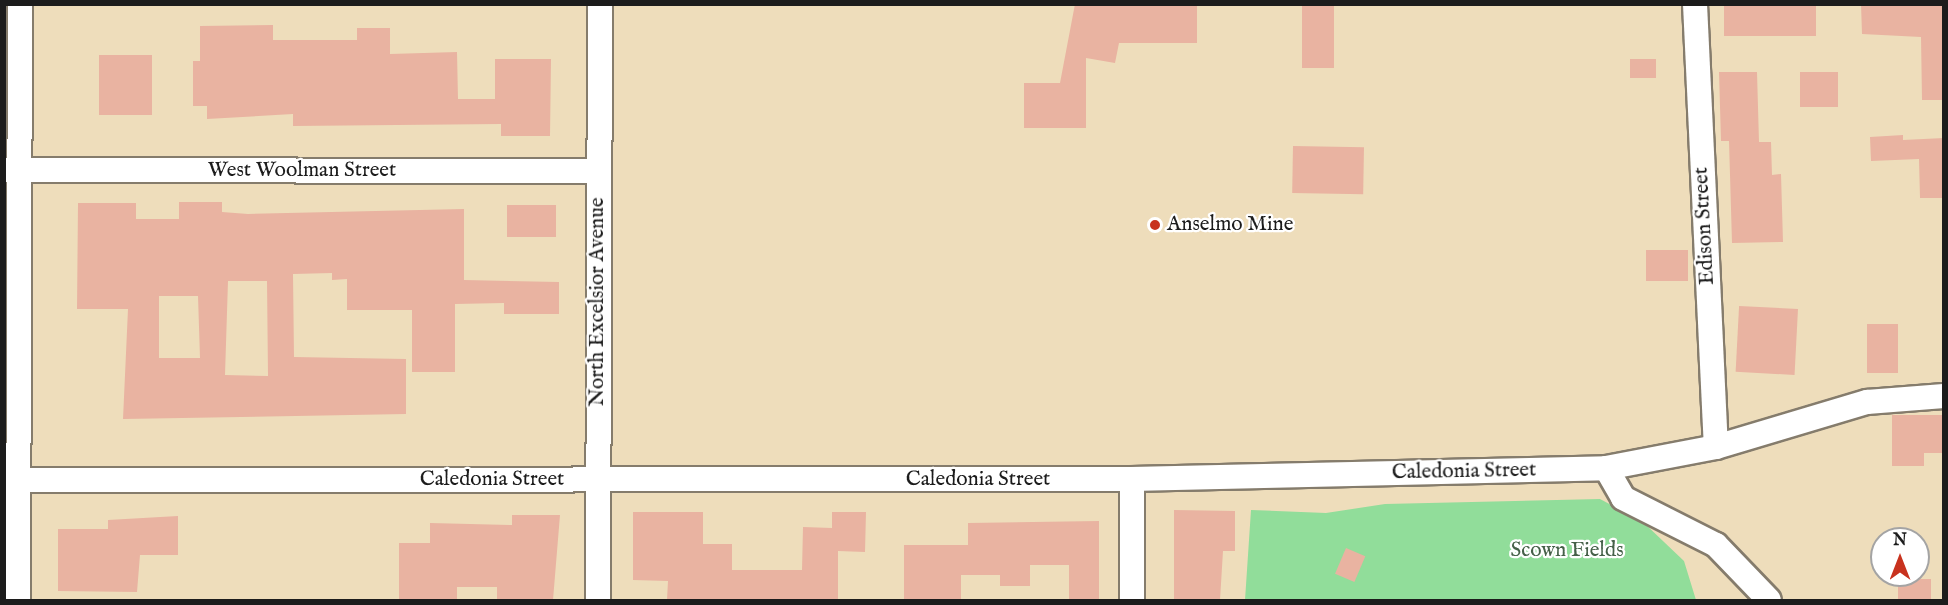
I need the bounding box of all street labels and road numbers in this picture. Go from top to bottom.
street label: West Woolman Street [208,158,396,184]
street label: Edison Street [1689,166,1721,286]
street label: North Excelsior Avenue [585,197,611,407]
street label: Caledonia Street [1392,458,1536,486]
street label: Caledonia Street [420,467,564,493]
street label: Caledonia Street [906,467,1050,493]

